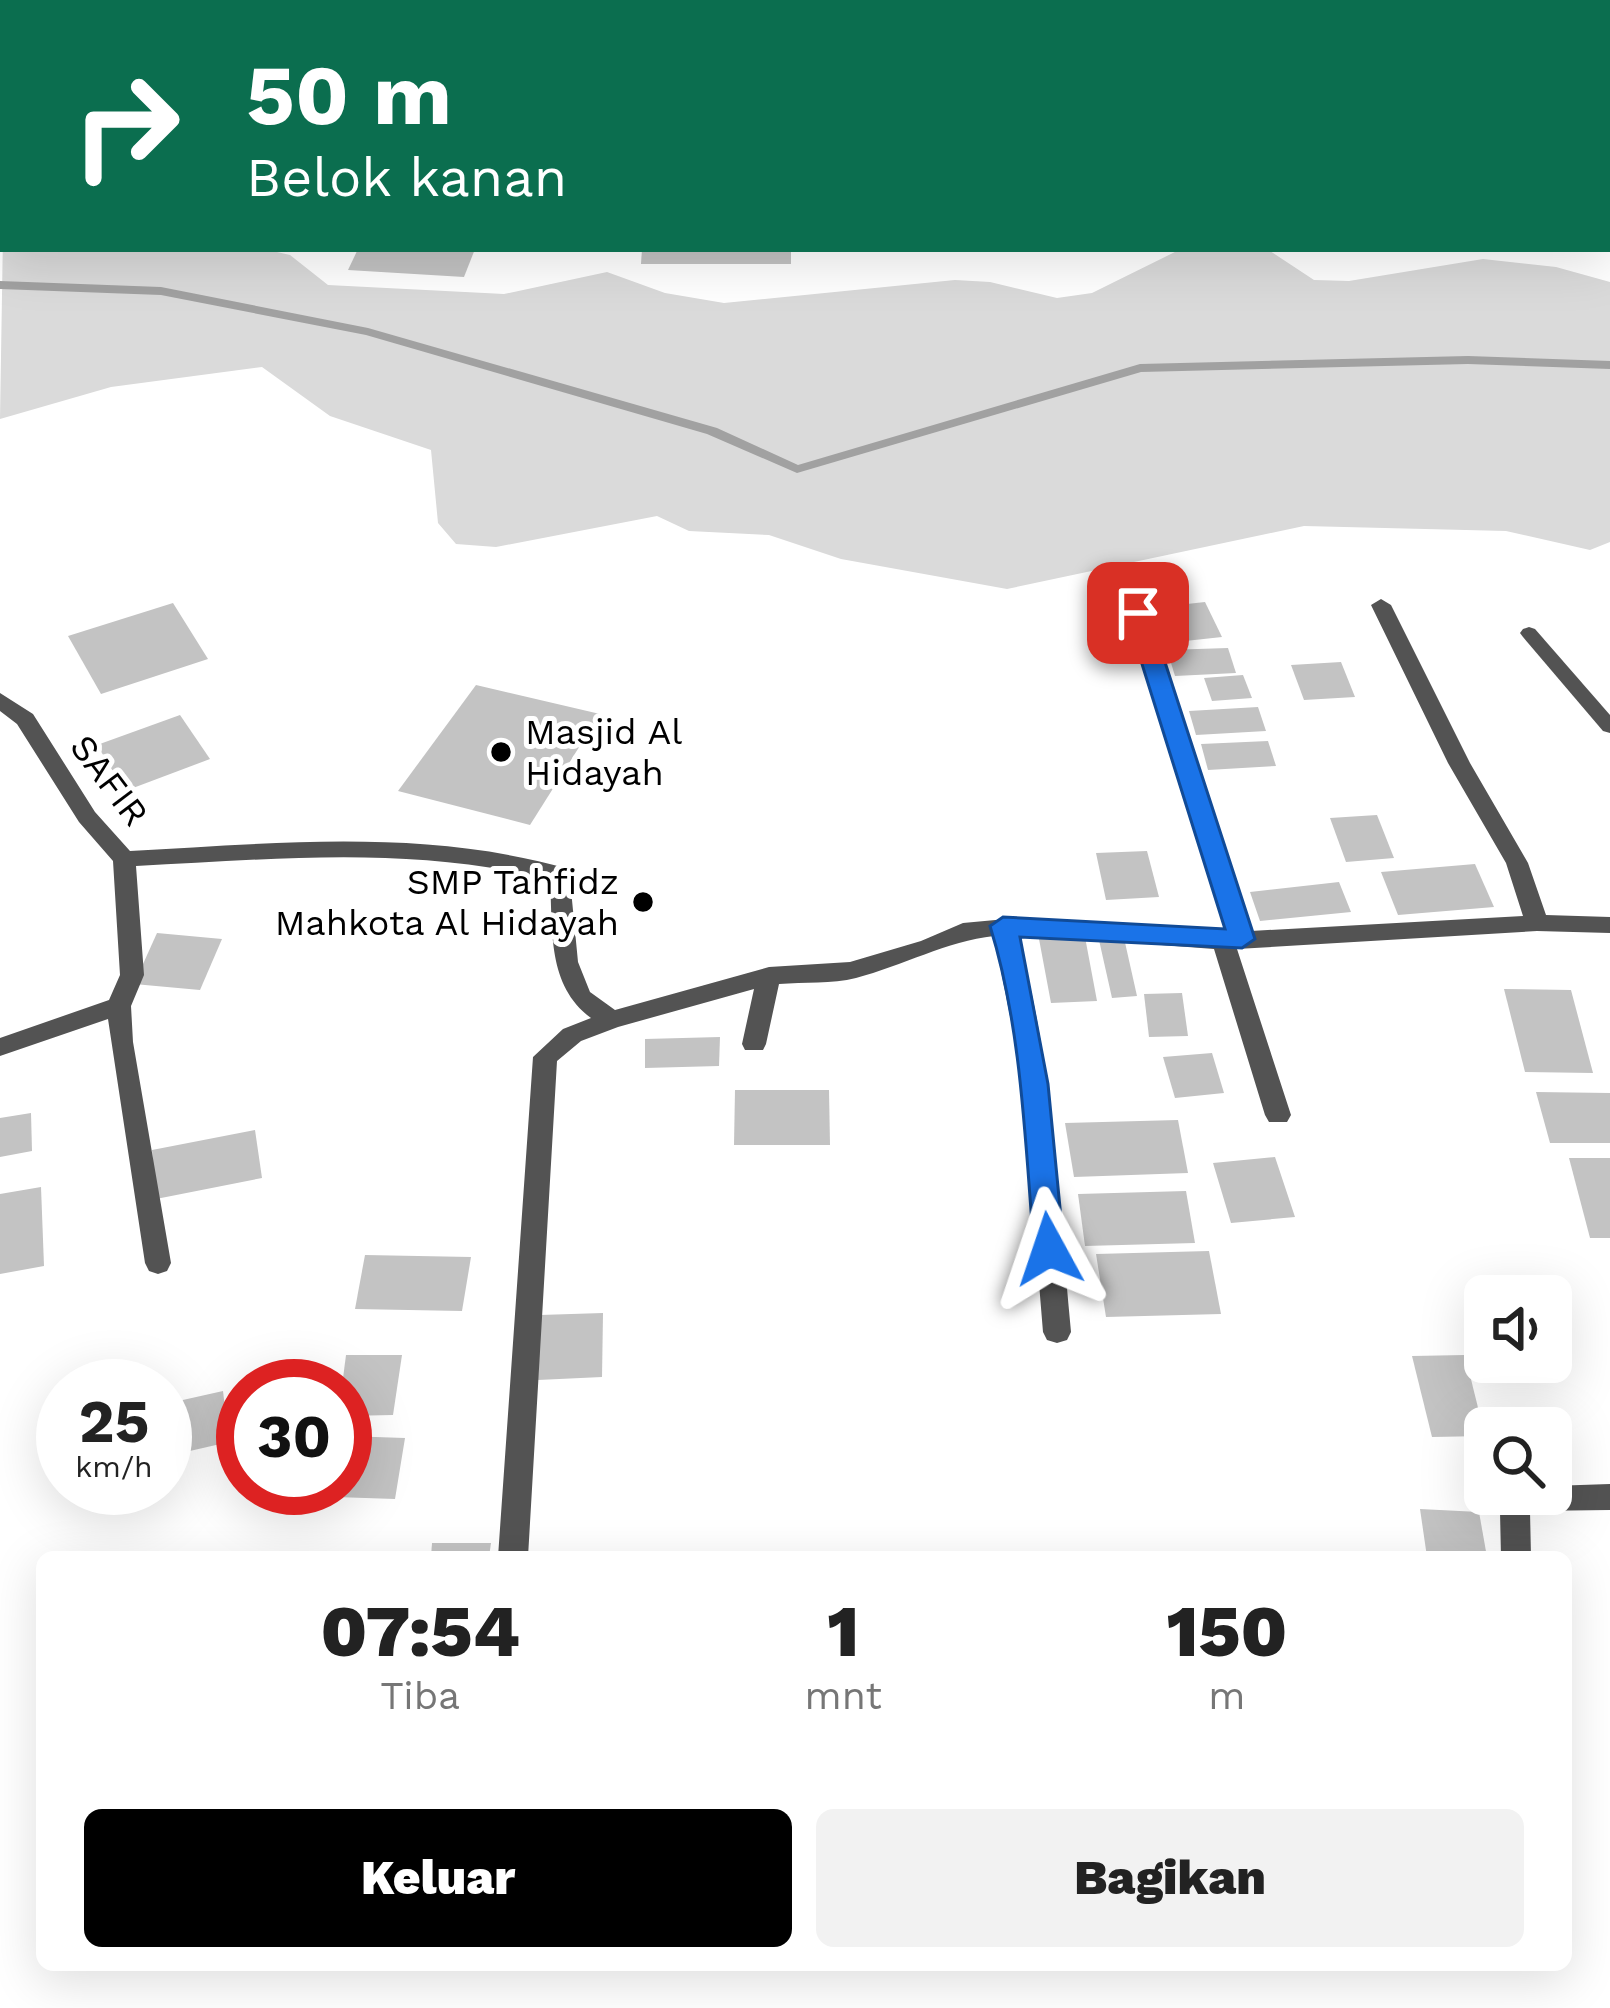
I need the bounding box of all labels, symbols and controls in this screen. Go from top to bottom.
text: 50 m [246,46,452,144]
icon: right [48,48,204,204]
text: Belok kanan [246,146,567,209]
pin [1087,562,1189,664]
icon: arrive [1105,580,1171,646]
place label: Masjid Al Hidayah [525,711,682,794]
street label: SAFIR [61,727,157,834]
marker: Masjid Al Hidayah [488,739,514,765]
place label: SMP Tahfidz Mahkota Al Hidayah [275,861,619,944]
marker: SMP Tahfidz Mahkota Al Hidayah [630,889,656,915]
position arrow [986,1186,1112,1312]
map controls [1464,1275,1572,1515]
button: sound [1464,1275,1572,1383]
speed limit sign: 30 [216,1359,372,1515]
text: 25 [79,1386,149,1457]
button: search [1464,1407,1572,1515]
text: km/h [75,1449,153,1484]
text: 07:54 [321,1589,520,1673]
text: 1 [827,1589,859,1673]
text: 150 [1166,1589,1287,1673]
text: Tiba [380,1673,460,1718]
text: mnt [805,1673,882,1718]
text: m [1208,1673,1246,1718]
button: Keluar [84,1809,792,1947]
button: Bagikan [816,1809,1524,1947]

